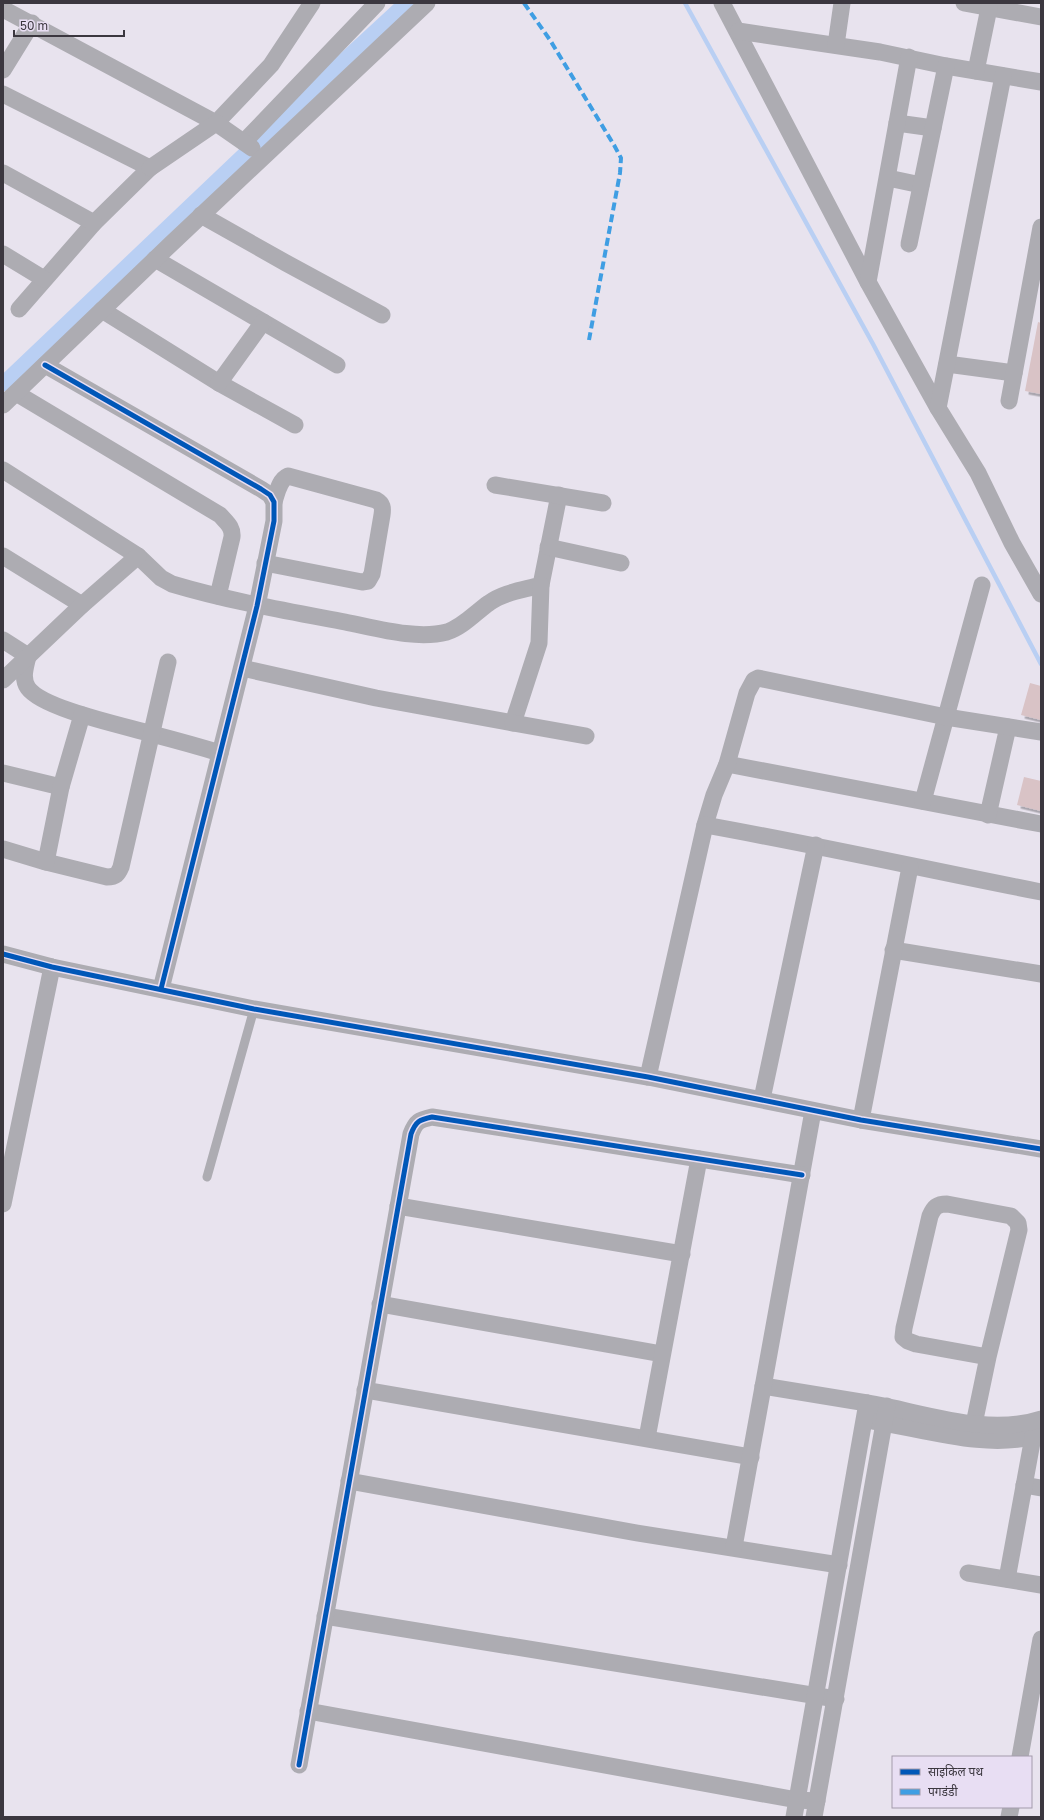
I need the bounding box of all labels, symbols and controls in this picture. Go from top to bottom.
scale bar [14,12,124,38]
text: 50 m [20,18,48,33]
legend [892,1756,1032,1808]
text: साइकिल पथ [928,1764,983,1779]
text: पगडंडी [928,1784,958,1799]

